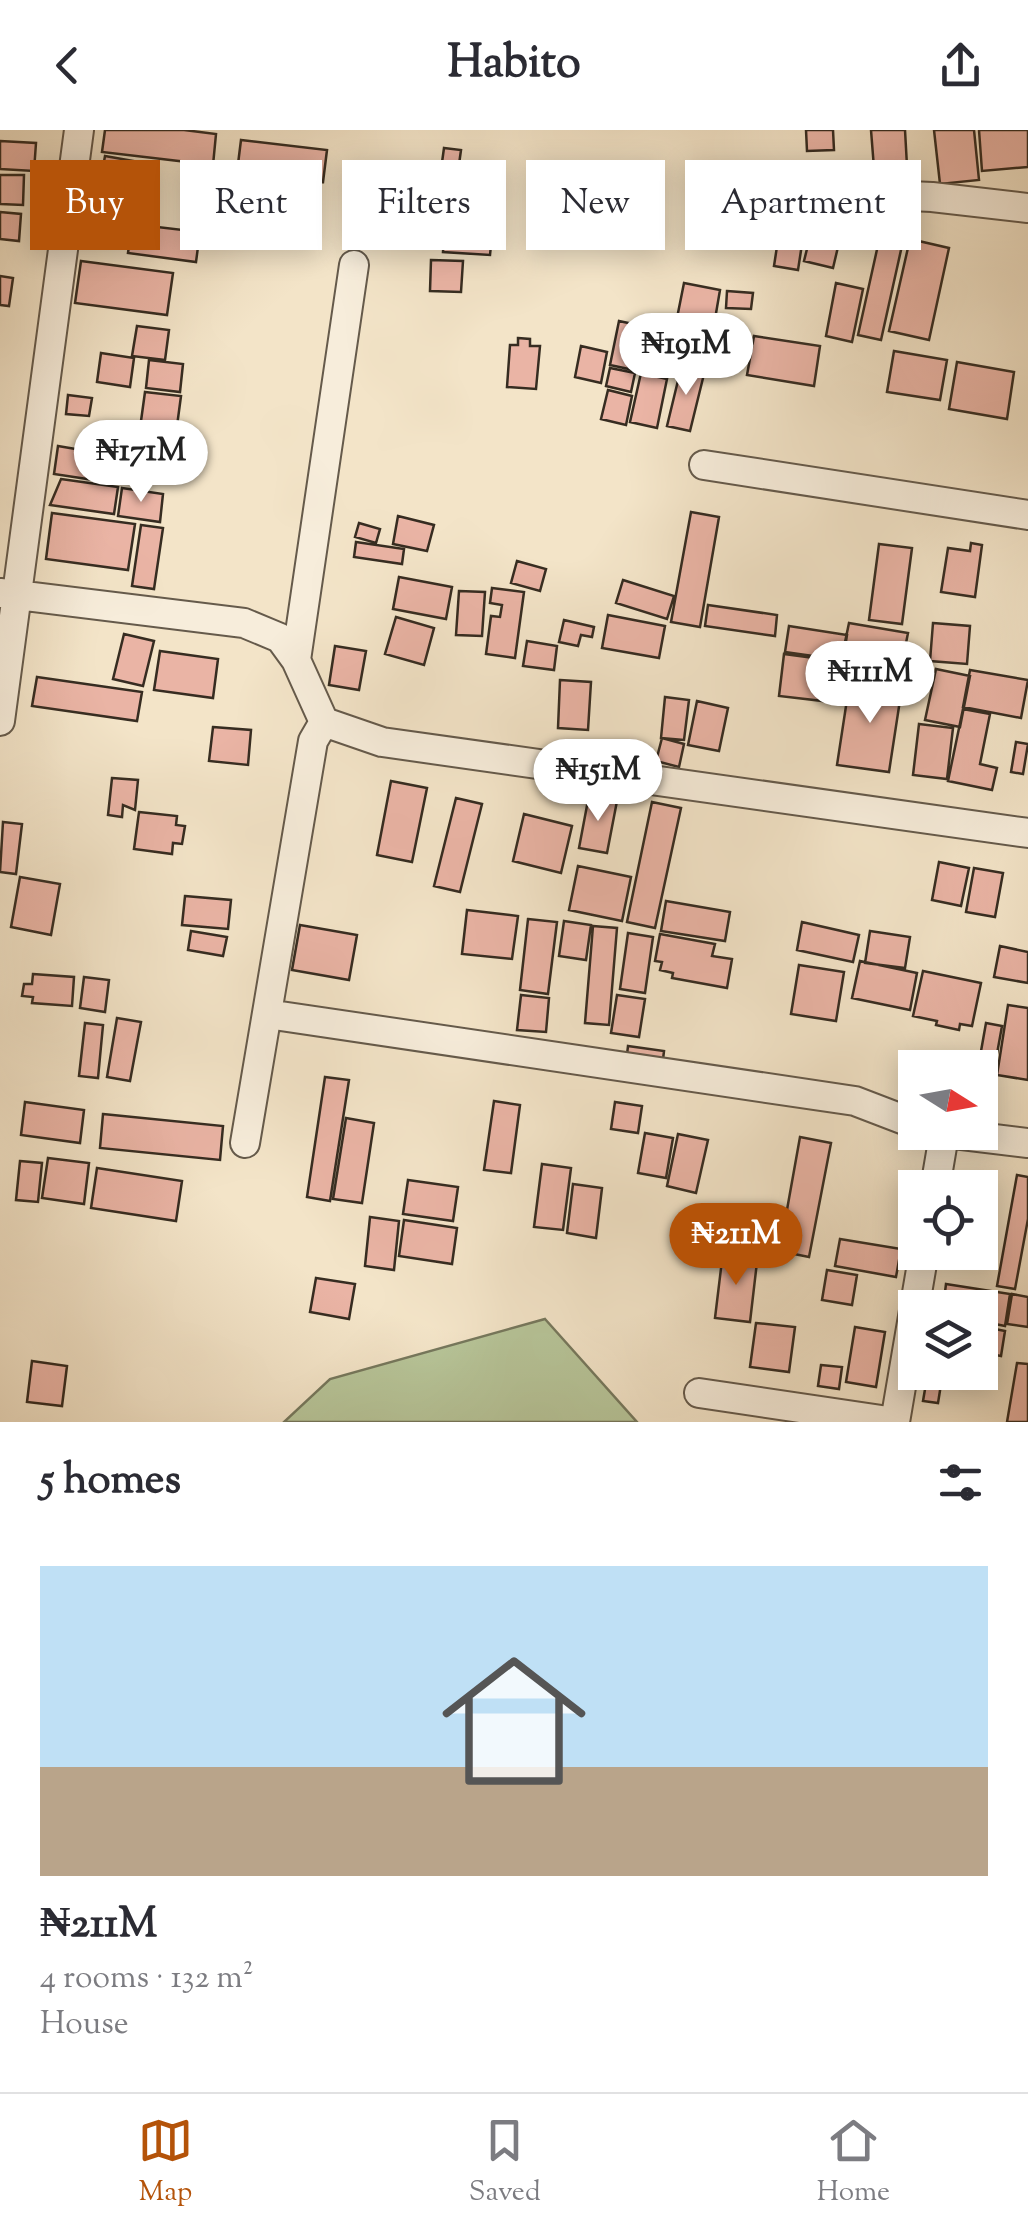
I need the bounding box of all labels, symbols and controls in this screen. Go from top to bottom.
text: Habito [447,33,581,98]
icon: back [40,38,95,93]
icon: share [933,38,988,93]
chip: Buy [30,160,160,250]
chip: Rent [180,160,322,250]
chip: Filters [342,160,506,250]
chip: New [526,160,665,250]
chip: Apartment [685,160,921,250]
pin: ₦191M [616,313,756,398]
text: ₦191M [641,322,731,368]
pin: ₦171M [71,420,211,505]
text: ₦171M [96,429,186,475]
pin: ₦111M [800,641,940,726]
text: ₦111M [827,650,913,696]
pin: ₦151M [528,739,668,824]
text: ₦151M [555,748,641,794]
north arrow [898,1050,998,1150]
map controls [898,1050,998,1390]
button: locate [898,1170,998,1270]
pin: ₦211M [666,1203,806,1288]
text: ₦211M [691,1212,781,1258]
button: layers [898,1290,998,1390]
text: 5 homes [40,1452,181,1512]
icon: filters [933,1455,988,1510]
icon: home [424,1631,604,1811]
text: ₦211M [40,1896,157,1956]
text: 4 rooms · 132 m² [40,1956,254,2002]
text: House [40,2002,129,2048]
tab: Map [138,2113,193,2213]
tab: Saved [469,2113,541,2213]
tab: Home [817,2113,890,2213]

